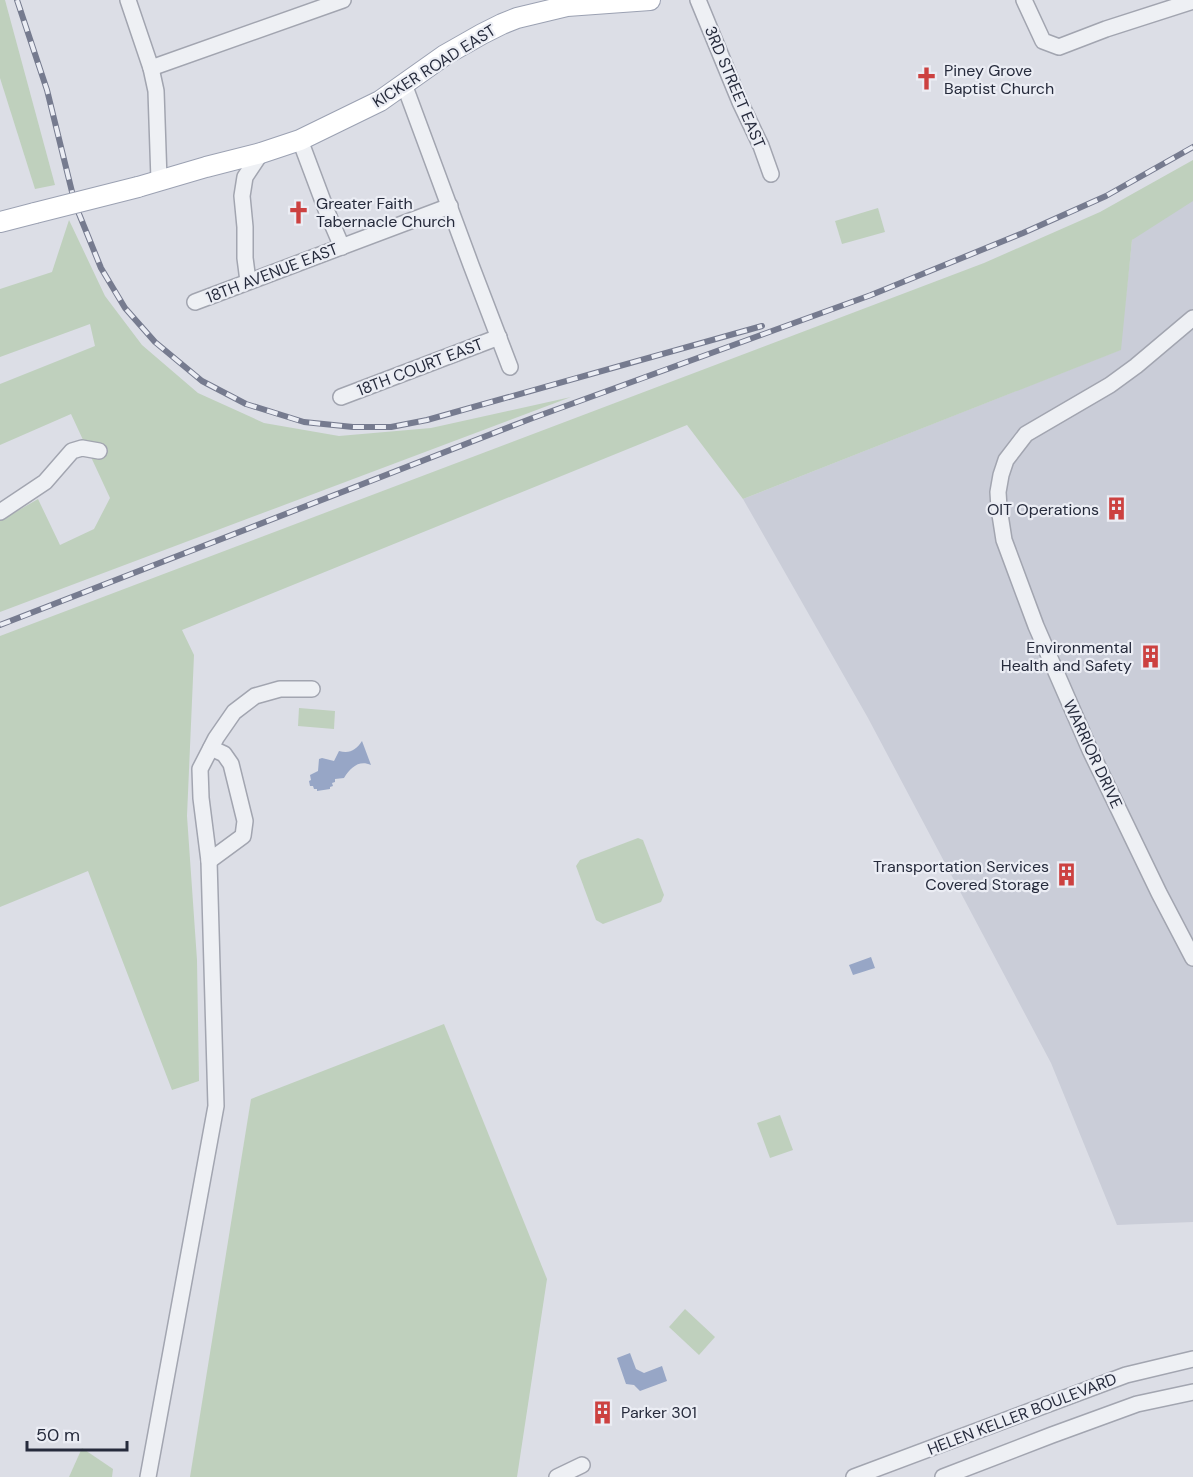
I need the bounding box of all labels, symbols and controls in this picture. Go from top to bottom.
street label: KICKER ROAD EAST [369,20,500,112]
street label: 3RD STREET EAST [700,23,770,151]
place label: Piney Grove Baptist Church [944,60,1054,99]
church icon: Piney Grove Baptist Church [913,66,939,92]
place label: Greater Faith Tabernacle Church [316,193,455,232]
church icon: Greater Faith Tabernacle Church [285,199,311,225]
street label: 18TH AVENUE EAST [203,238,341,308]
street label: 18TH COURT EAST [354,333,486,401]
building icon: OIT Operations [1104,496,1130,522]
place label: OIT Operations [987,499,1099,520]
place label: Environmental Health and Safety [1001,637,1132,676]
building icon: Environmental Health and Safety [1137,643,1163,669]
street label: WARRIOR DRIVE [1059,696,1127,812]
place label: Transportation Services Covered Storage [873,856,1049,895]
building icon: Transportation Services Covered Storage [1054,862,1080,888]
street label: HELEN KELLER BOULEVARD [924,1368,1120,1460]
building icon: Parker 301 [590,1399,616,1425]
place label: Parker 301 [621,1402,697,1423]
scale bar [27,1414,128,1452]
text: 50 m [36,1423,80,1447]

